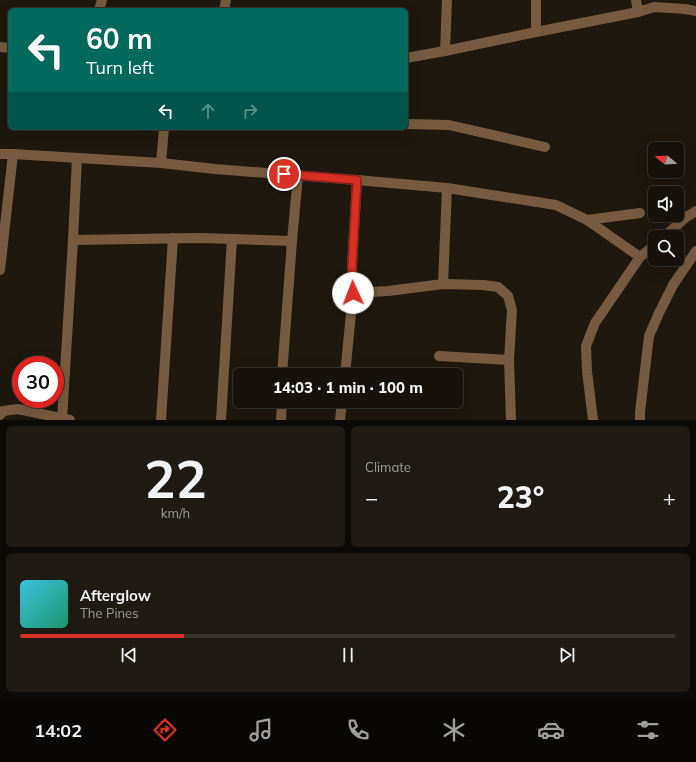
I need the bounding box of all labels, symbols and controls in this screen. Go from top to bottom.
text: 60 m [86,21,152,56]
icon: left [20,24,72,76]
text: Turn left [86,56,154,79]
icon: left [155,100,177,122]
icon: ahead [197,100,219,122]
icon: right [239,100,261,122]
north arrow [648,142,684,178]
map controls [648,142,684,266]
pin [267,157,301,191]
icon: arrive [273,163,295,185]
button: sound [648,186,684,222]
button: search [648,230,684,266]
position arrow [332,272,374,314]
speed limit sign: 30 [12,356,64,408]
text: 14:03 · 1 min · 100 m [273,378,423,397]
text: 22 [144,446,207,511]
text: Climate [365,459,411,475]
text: 23° [497,478,544,516]
text: − [365,484,378,512]
text: + [663,484,676,512]
text: km/h [161,505,190,521]
text: Afterglow [80,586,151,605]
text: The Pines [80,605,139,621]
icon: previous [118,644,140,666]
icon: pause [337,644,359,666]
icon: next [556,644,578,666]
icon: directions [151,716,179,744]
icon: music [247,716,275,744]
icon: phone [344,716,372,744]
icon: climate [440,716,468,744]
icon: car [537,716,565,744]
icon: filters [634,716,662,744]
text: 14:02 [34,719,82,742]

